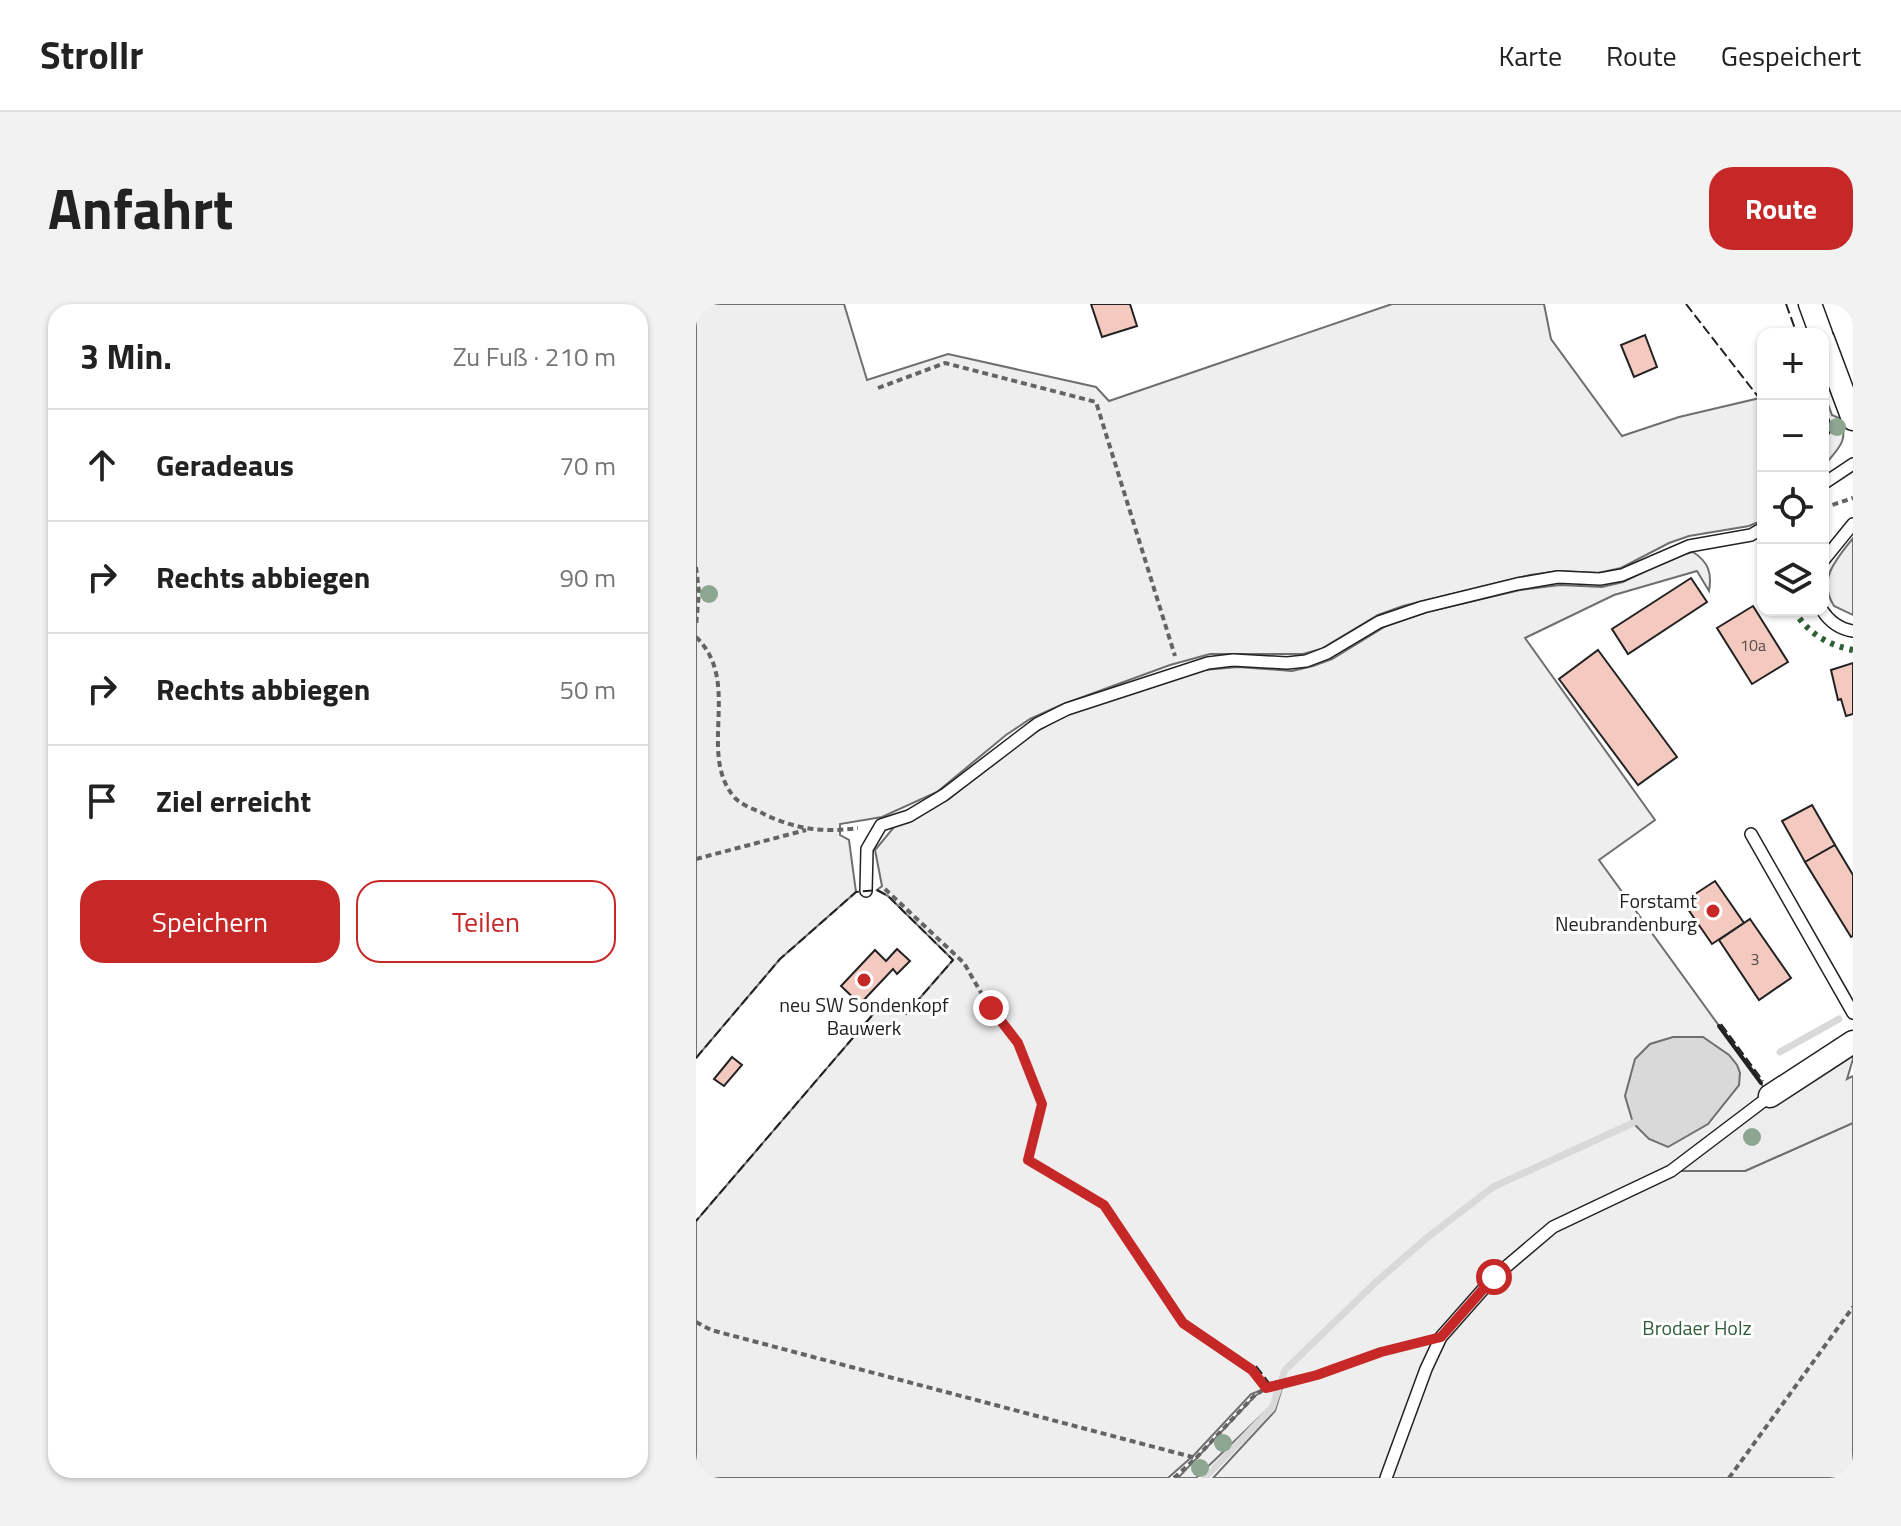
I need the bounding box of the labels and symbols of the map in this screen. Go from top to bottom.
house number: 10a [1740,633,1766,657]
place label: Forstamt Neubrandenburg [1555,885,1697,939]
marker: Forstamt Neubrandenburg [1704,902,1722,920]
house number: 3 [1751,947,1759,971]
marker: neu SW Sondenkopf Bauwerk [855,971,873,989]
place label: neu SW Sondenkopf Bauwerk [779,989,949,1043]
route end [973,990,1009,1026]
route start [1476,1259,1512,1295]
park label: Brodaer Holz [1642,1312,1752,1343]

